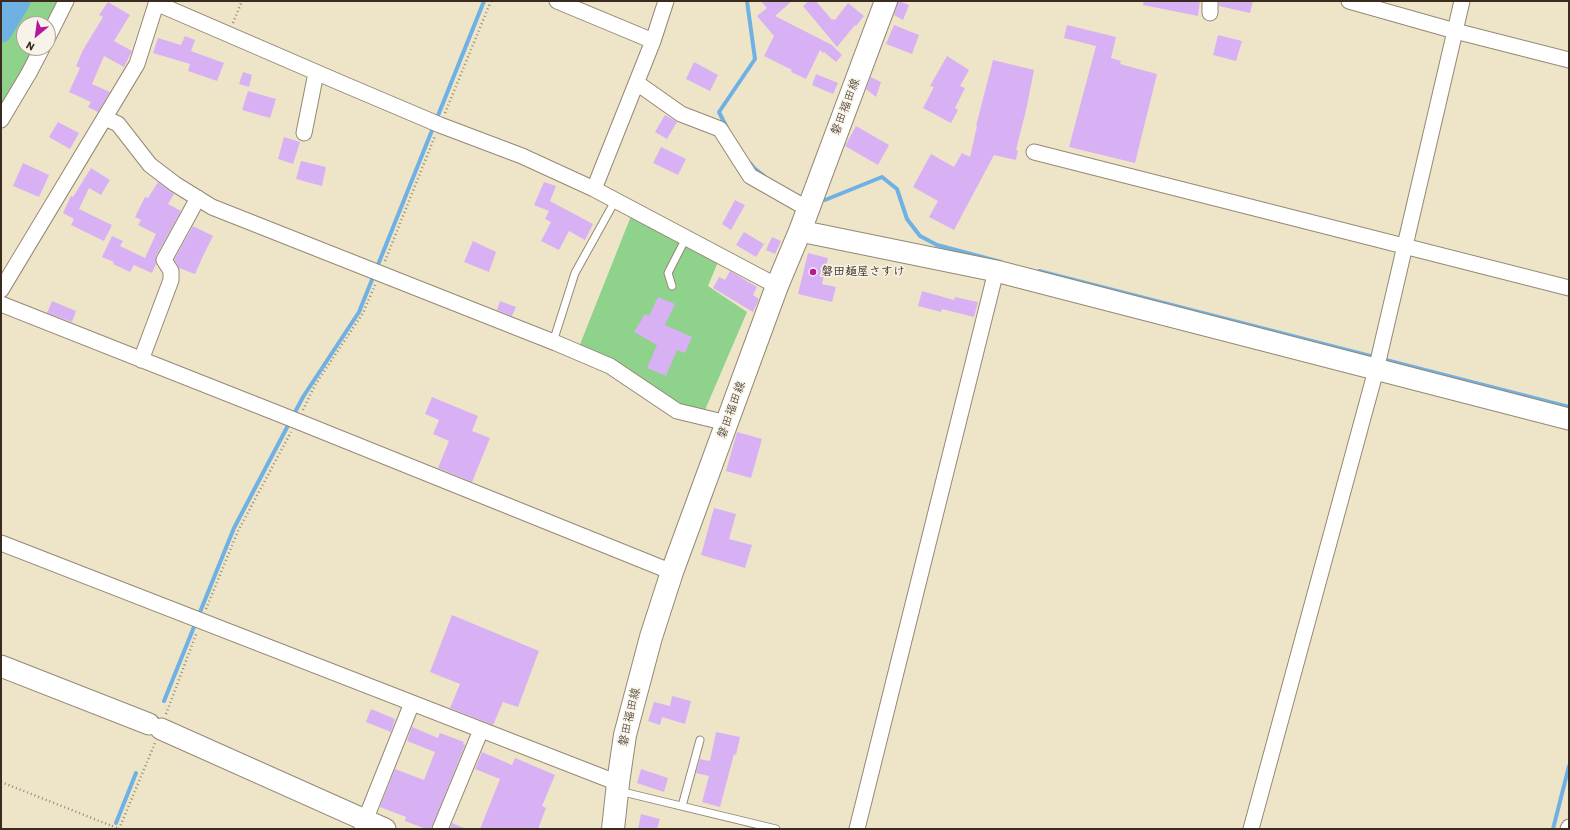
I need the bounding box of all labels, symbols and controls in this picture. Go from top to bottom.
north arrow [16,16,56,56]
text: N [24,39,37,54]
street label: 磐田福田線 [829,76,863,138]
place label: 磐田麺屋さすけ [821,265,905,279]
marker: 磐田麺屋さすけ [808,267,818,277]
street label: 磐田福田線 [715,379,749,441]
street label: 磐田福田線 [616,686,644,748]

